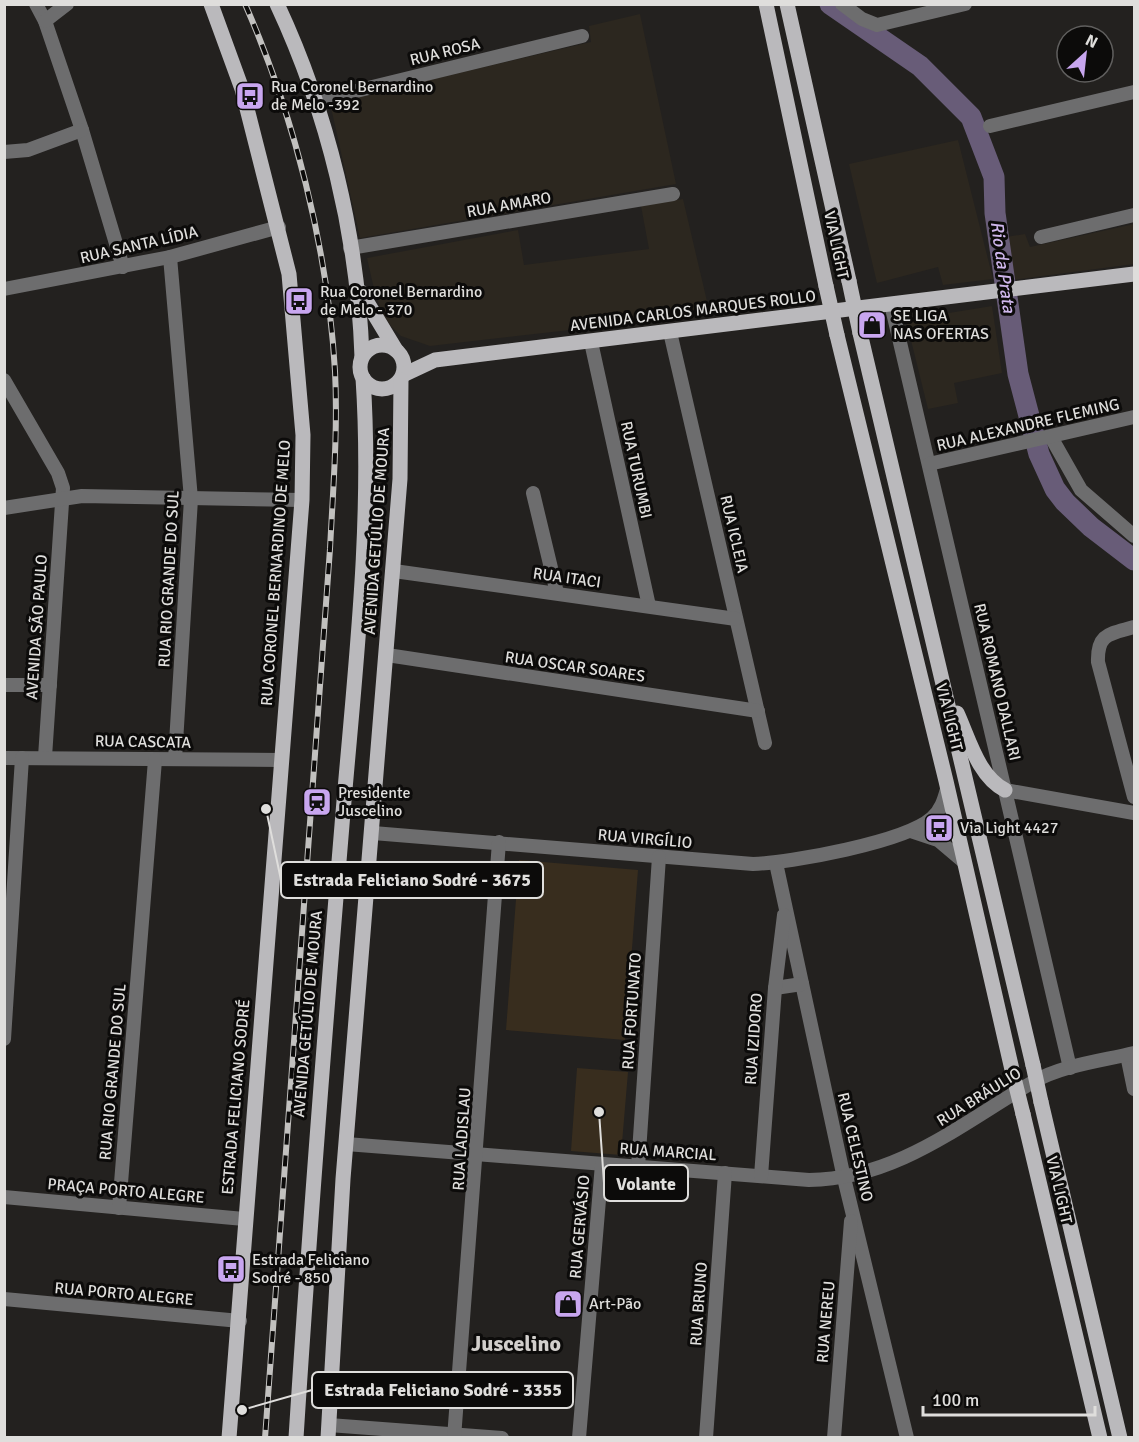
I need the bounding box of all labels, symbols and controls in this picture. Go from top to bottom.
north arrow [1055,24,1115,84]
text: N [1082,30,1101,53]
street label: RUA ROSA [408,34,482,70]
place label: Rua Coronel Bernardino de Melo -392 [271,77,433,115]
bus stop icon: Rua Coronel Bernardino de Melo -392 [234,80,266,112]
street label: RUA AMARO [465,188,553,222]
street label: VIA LIGHT [819,209,853,281]
water label: Rio da Prata [986,220,1020,315]
street label: RUA SANTA LÍDIA [78,222,200,268]
place label: Rua Coronel Bernardino de Melo - 370 [320,282,482,320]
bus stop icon: Rua Coronel Bernardino de Melo - 370 [283,285,315,317]
street label: AVENIDA CARLOS MARQUES ROLLO [569,286,817,336]
place label: SE LIGA NAS OFERTAS [893,306,989,344]
shop icon: SE LIGA NAS OFERTAS [856,309,888,341]
street label: RUA ALEXANDRE FLEMING [935,394,1121,456]
street label: RUA TURUMBI [616,420,656,520]
street label: AVENIDA GETÚLIO DE MOURA [360,427,394,635]
street label: RUA CORONEL BERNARDINO DE MELO [257,439,295,707]
street label: RUA RIO GRANDE DO SUL [154,490,184,668]
street label: RUA ICLEIA [715,493,753,575]
street label: AVENIDA SÃO PAULO [22,554,52,700]
street label: RUA ITACI [532,563,602,593]
street label: RUA ROMANO DALLARI [969,601,1025,763]
street label: RUA OSCAR SOARES [504,647,647,687]
street label: VIA LIGHT [931,681,967,753]
street label: RUA CASCATA [95,731,192,753]
place label: Presidente Juscelino [338,783,410,821]
station icon: Presidente Juscelino [301,786,333,818]
bus stop icon: Via Light 4427 [923,812,955,844]
place label: Via Light 4427 [960,818,1058,838]
street label: RUA VIRGÍLIO [597,825,693,853]
callout: Estrada Feliciano Sodré - 3675 [281,862,543,898]
text: Estrada Feliciano Sodré - 3675 [293,869,531,891]
street label: AVENIDA GETÚLIO DE MOURA [289,910,327,1118]
street label: RUA FORTUNATO [618,952,646,1070]
street label: RUA RIO GRANDE DO SUL [95,983,131,1161]
street label: RUA IZIDORO [741,992,767,1086]
street label: ESTRADA FELICIANO SODRÉ [217,999,255,1195]
street label: RUA BRÁULIO [933,1063,1025,1131]
street label: RUA LADISLAU [448,1087,476,1191]
street label: RUA CELESTINO [833,1090,877,1204]
street label: RUA MARCIAL [619,1139,717,1165]
street label: VIA LIGHT [1041,1154,1077,1226]
callout: Volante [604,1165,688,1201]
text: Volante [616,1173,676,1195]
street label: PRAÇA PORTO ALEGRE [47,1174,205,1208]
street label: RUA GERVÁSIO [566,1174,594,1280]
place label: Estrada Feliciano Sodré - 850 [252,1250,370,1288]
bus stop icon: Estrada Feliciano Sodré - 850 [215,1253,247,1285]
street label: RUA BRUNO [686,1261,712,1347]
street label: RUA PORTO ALEGRE [54,1278,194,1310]
street label: RUA NEREU [812,1280,840,1364]
shop icon: Art-Pão [552,1288,584,1320]
place label: Art-Pão [589,1294,641,1314]
district label: Juscelino [471,1330,561,1357]
callout: Estrada Feliciano Sodré - 3355 [312,1372,573,1408]
text: Estrada Feliciano Sodré - 3355 [324,1379,562,1401]
scale bar [923,1379,1096,1417]
text: 100 m [932,1389,979,1411]

